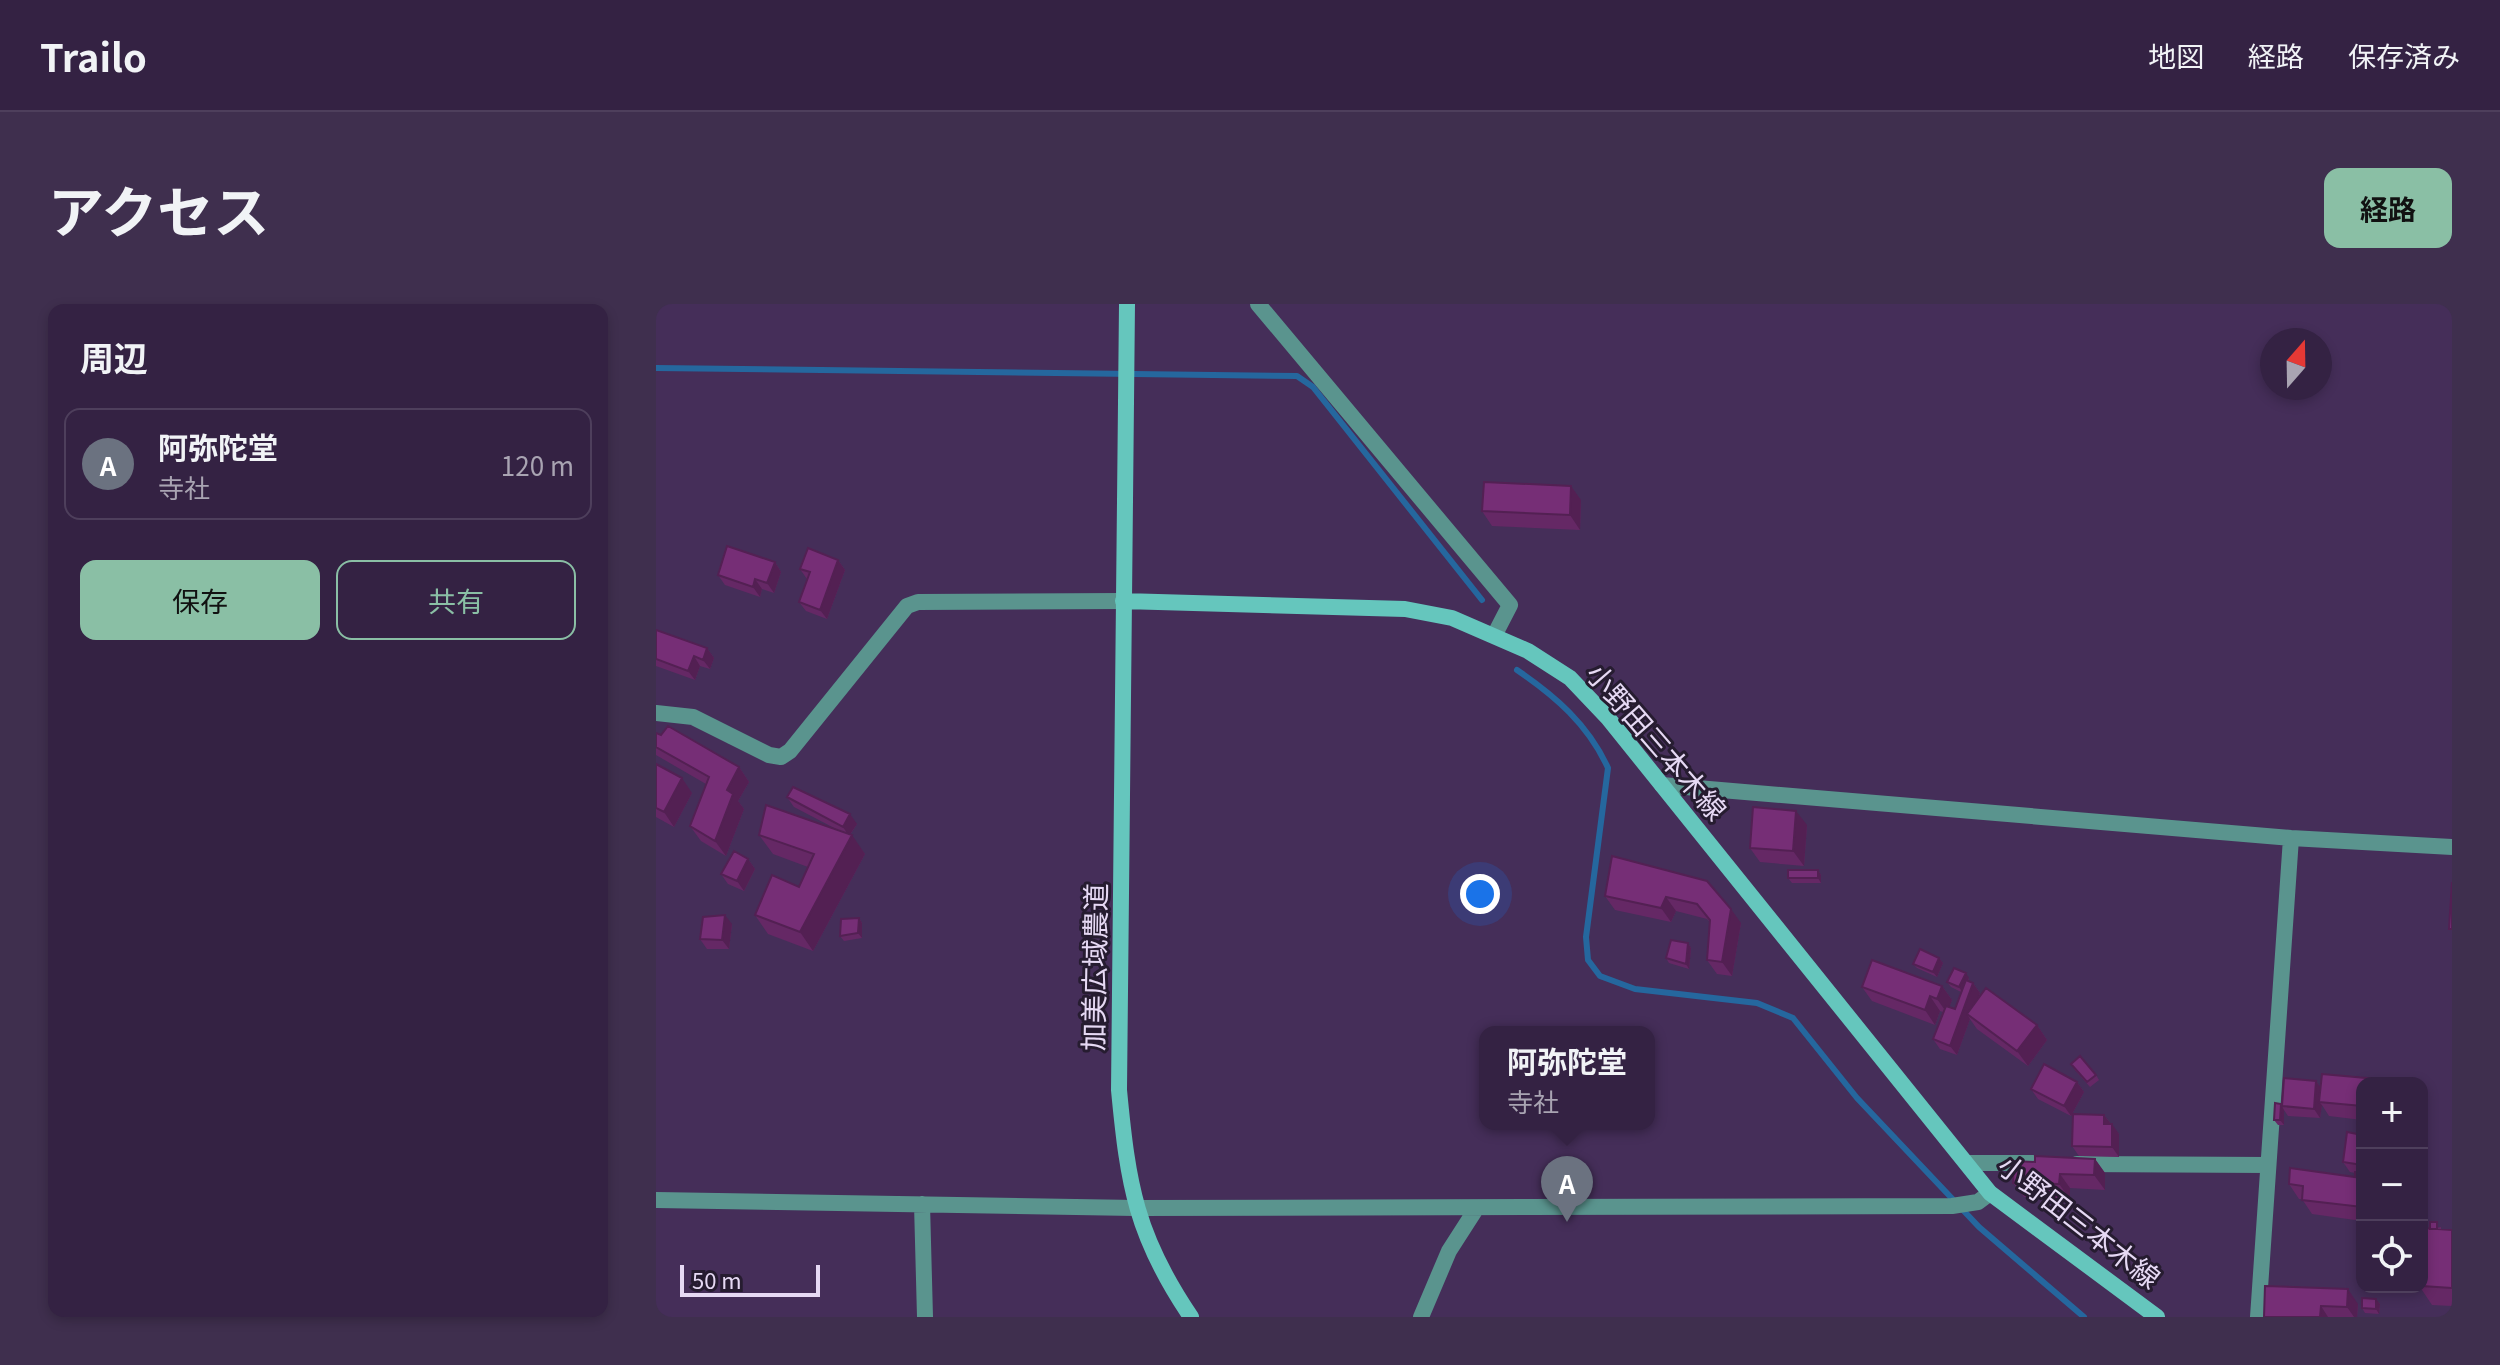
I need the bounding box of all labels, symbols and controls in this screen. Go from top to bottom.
text: Trailo [40,28,147,83]
text: 地図 [2148,35,2204,75]
text: 経路 [2248,35,2304,75]
text: 保存済み [2348,35,2460,75]
text: アクセス [48,168,269,249]
button: 経路 [2324,168,2452,248]
north arrow [2260,328,2332,400]
text: 周辺 [80,332,148,381]
text: 阿弥陀堂 [158,424,278,468]
text: A [100,446,116,483]
text: 120 m [501,446,574,483]
text: 寺社 [158,468,210,505]
button: 保存 [80,560,320,640]
button: 共有 [336,560,576,640]
street label: 小野田三本木線 [1578,654,1737,828]
your location [1460,874,1500,914]
street label: 加美広域農道 [1072,883,1114,1051]
popup [1479,1026,1655,1130]
text: 阿弥陀堂 [1507,1038,1627,1082]
map controls [2356,1077,2428,1293]
button: + [2356,1077,2428,1149]
text: 寺社 [1507,1082,1559,1119]
street label: 小野田三本木線 [1991,1144,2170,1297]
button: − [2356,1149,2428,1221]
pin: A [1541,1156,1593,1222]
button: locate [2356,1221,2428,1293]
scale bar [680,1261,820,1297]
text: 50 m [692,1263,742,1295]

